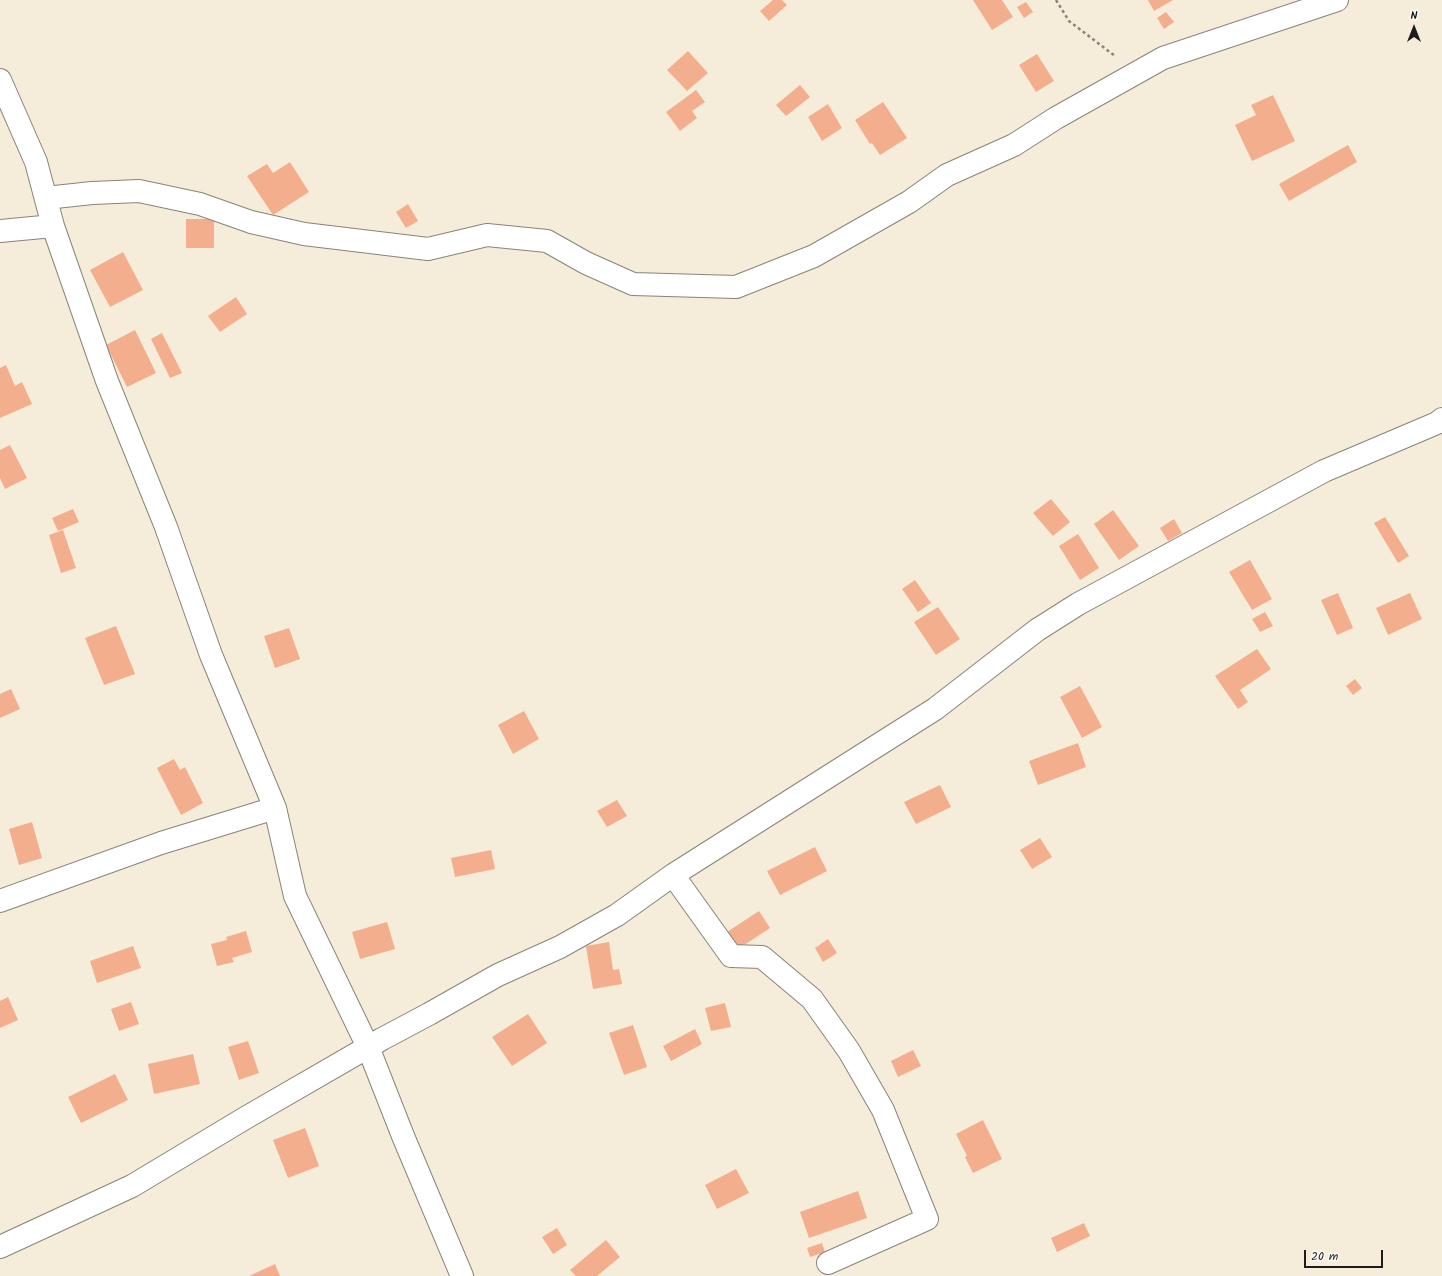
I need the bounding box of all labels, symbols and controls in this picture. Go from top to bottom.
text: N [1411,7,1417,25]
north arrow [1394,8,1434,48]
scale bar [1306,1242,1385,1268]
text: 20 m [1311,1247,1338,1266]

